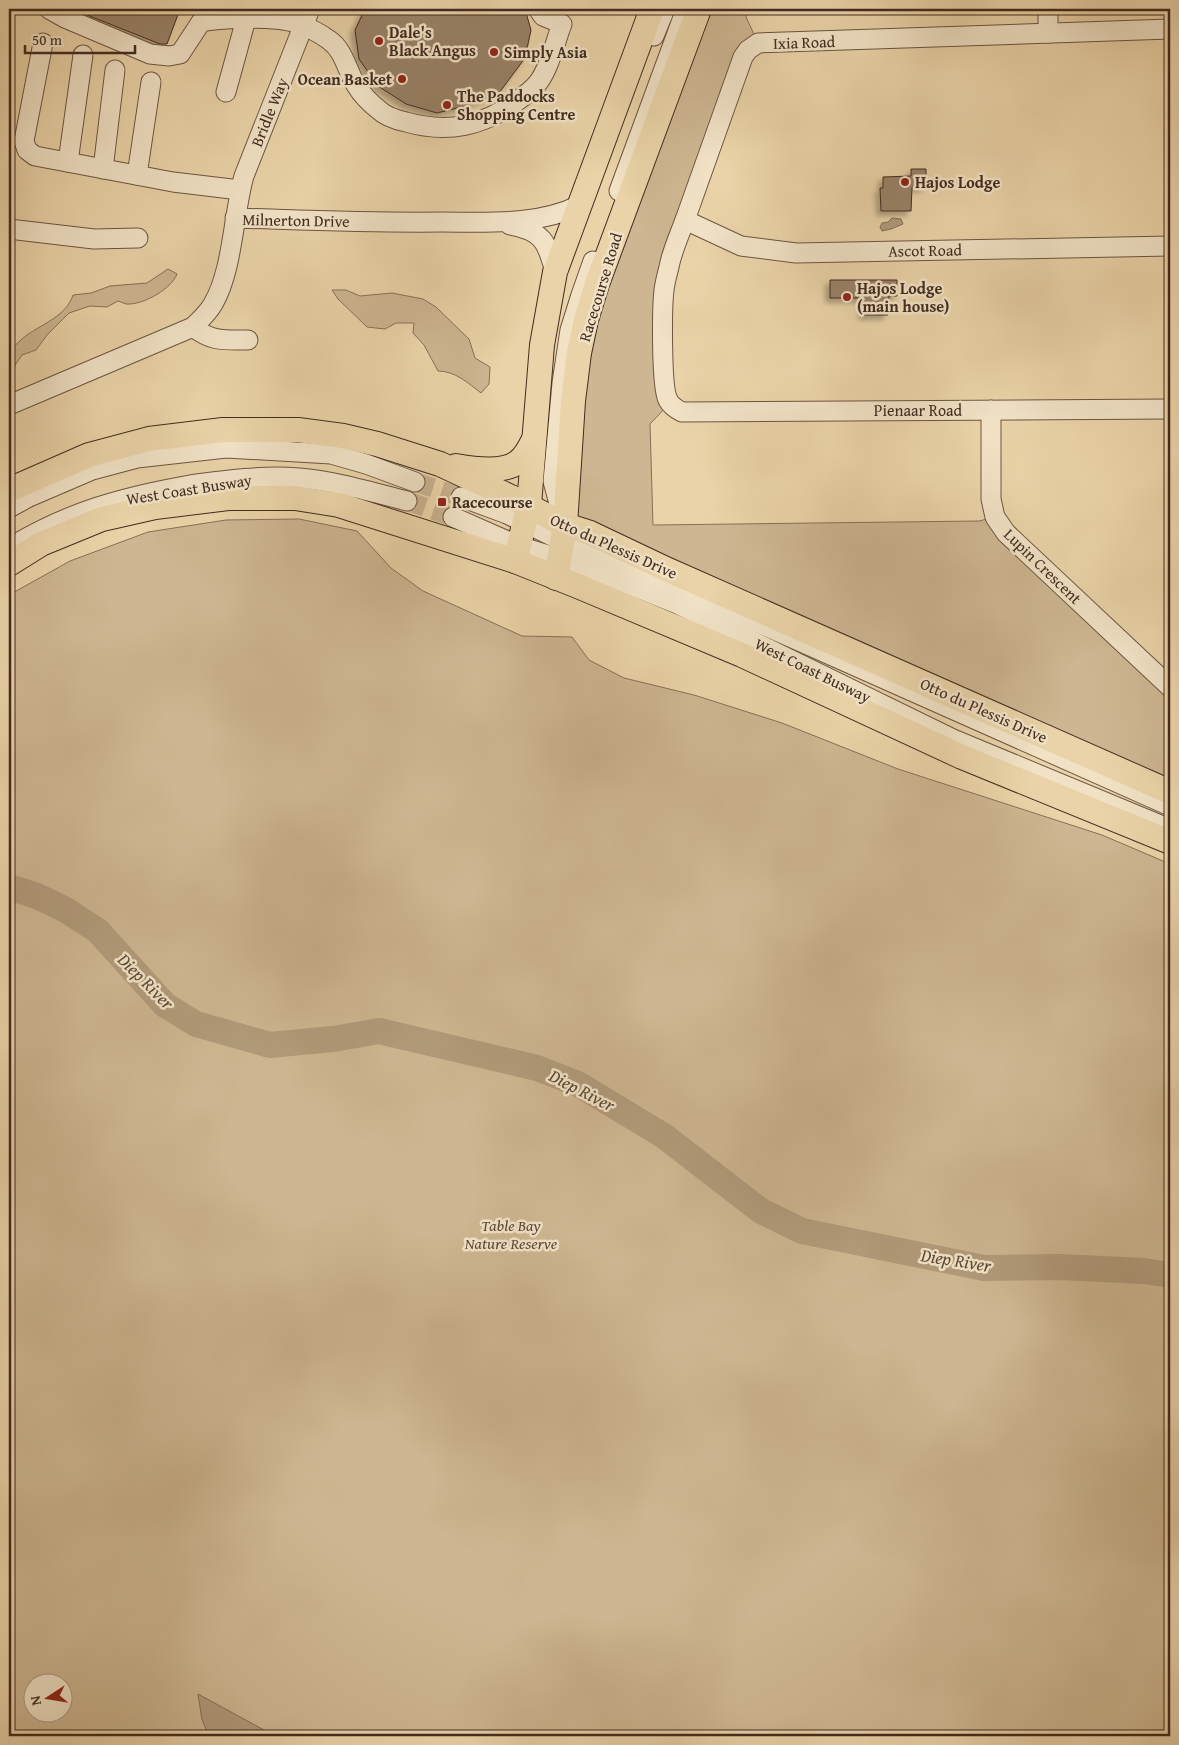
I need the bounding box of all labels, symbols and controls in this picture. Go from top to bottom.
place label: Dale's Black Angus [389,20,476,62]
scale bar [25,22,135,54]
text: 50 m [32,29,63,50]
street label: Ixia Road [773,29,836,55]
marker: Dale's Black Angus [373,35,385,47]
place label: Simply Asia [504,40,588,64]
marker: Simply Asia [488,46,500,58]
place label: Ocean Basket [298,67,392,91]
marker: Ocean Basket [396,73,408,85]
street label: Bridle Way [244,74,294,150]
place label: The Paddocks Shopping Centre [457,84,575,126]
marker: The Paddocks Shopping Centre [441,99,453,111]
place label: Hajos Lodge [915,170,1000,194]
marker: Hajos Lodge [899,176,911,188]
street label: Milnerton Drive [242,207,350,233]
street label: Racecourse Road [572,229,628,344]
street label: Ascot Road [888,237,963,263]
place label: Hajos Lodge (main house) [857,276,950,318]
marker: Hajos Lodge (main house) [841,291,853,303]
street label: Pienaar Road [874,398,963,422]
street label: West Coast Busway [125,467,253,511]
place label: Racecourse [452,490,533,514]
marker: Racecourse [436,496,448,508]
street label: Otto du Plessis Drive [547,507,681,585]
street label: Lupin Crescent [999,523,1088,610]
street label: West Coast Busway [751,631,875,709]
street label: Otto du Plessis Drive [917,671,1051,749]
water label: Diep River [111,946,181,1016]
water label: Diep River [544,1062,621,1119]
park label: Table Bay Nature Reserve [464,1213,558,1255]
water label: Diep River [918,1241,994,1279]
north arrow [22,1672,72,1722]
text: N [24,1693,46,1707]

